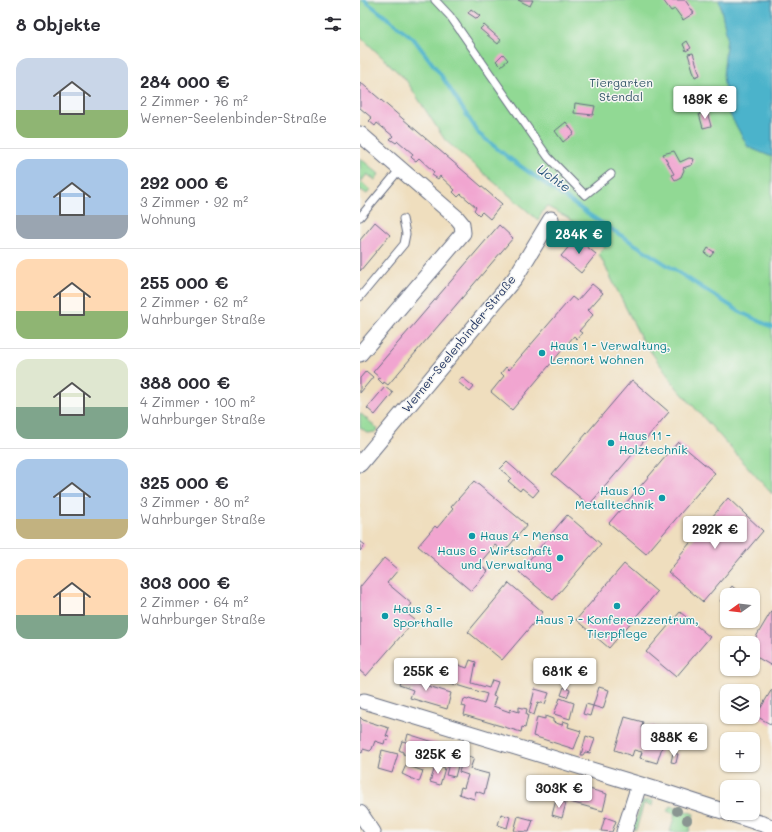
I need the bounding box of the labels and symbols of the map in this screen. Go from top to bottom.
park label: Tiergarten Stendal [589,74,653,104]
pin: 189K € [672,86,738,120]
water label: Uchte [534,160,574,195]
pin: 284K € [546,221,612,255]
street label: Werner-Seelenbinder-Straße [398,271,519,415]
place label: Haus 1 - Verwaltung, Lernort Wohnen [550,337,670,367]
marker: Haus 1 - Verwaltung, Lernort Wohnen [537,348,547,358]
place label: Haus 11 - Holztechnik [619,427,688,457]
marker: Haus 11 - Holztechnik [606,438,616,448]
place label: Haus 10 - Metalltechnik [575,482,654,512]
marker: Haus 10 - Metalltechnik [657,493,667,503]
pin: 292K € [682,516,748,550]
place label: Haus 4 - Mensa [480,527,569,543]
marker: Haus 4 - Mensa [467,531,477,541]
place label: Haus 6 - Wirtschaft und Verwaltung [437,542,552,572]
marker: Haus 6 - Wirtschaft und Verwaltung [555,553,565,563]
north arrow [720,588,760,628]
place label: Haus 3 - Sporthalle [393,600,453,630]
marker: Haus 7 - Konferenzzentrum, Tierpflege [612,601,622,611]
marker: Haus 3 - Sporthalle [380,611,390,621]
place label: Haus 7 - Konferenzzentrum, Tierpflege [535,611,699,641]
pin: 255K € [393,658,459,692]
pin: 681K € [532,658,598,692]
pin: 388K € [641,724,707,758]
pin: 325K € [405,741,471,775]
pin: 303K € [526,775,592,809]

